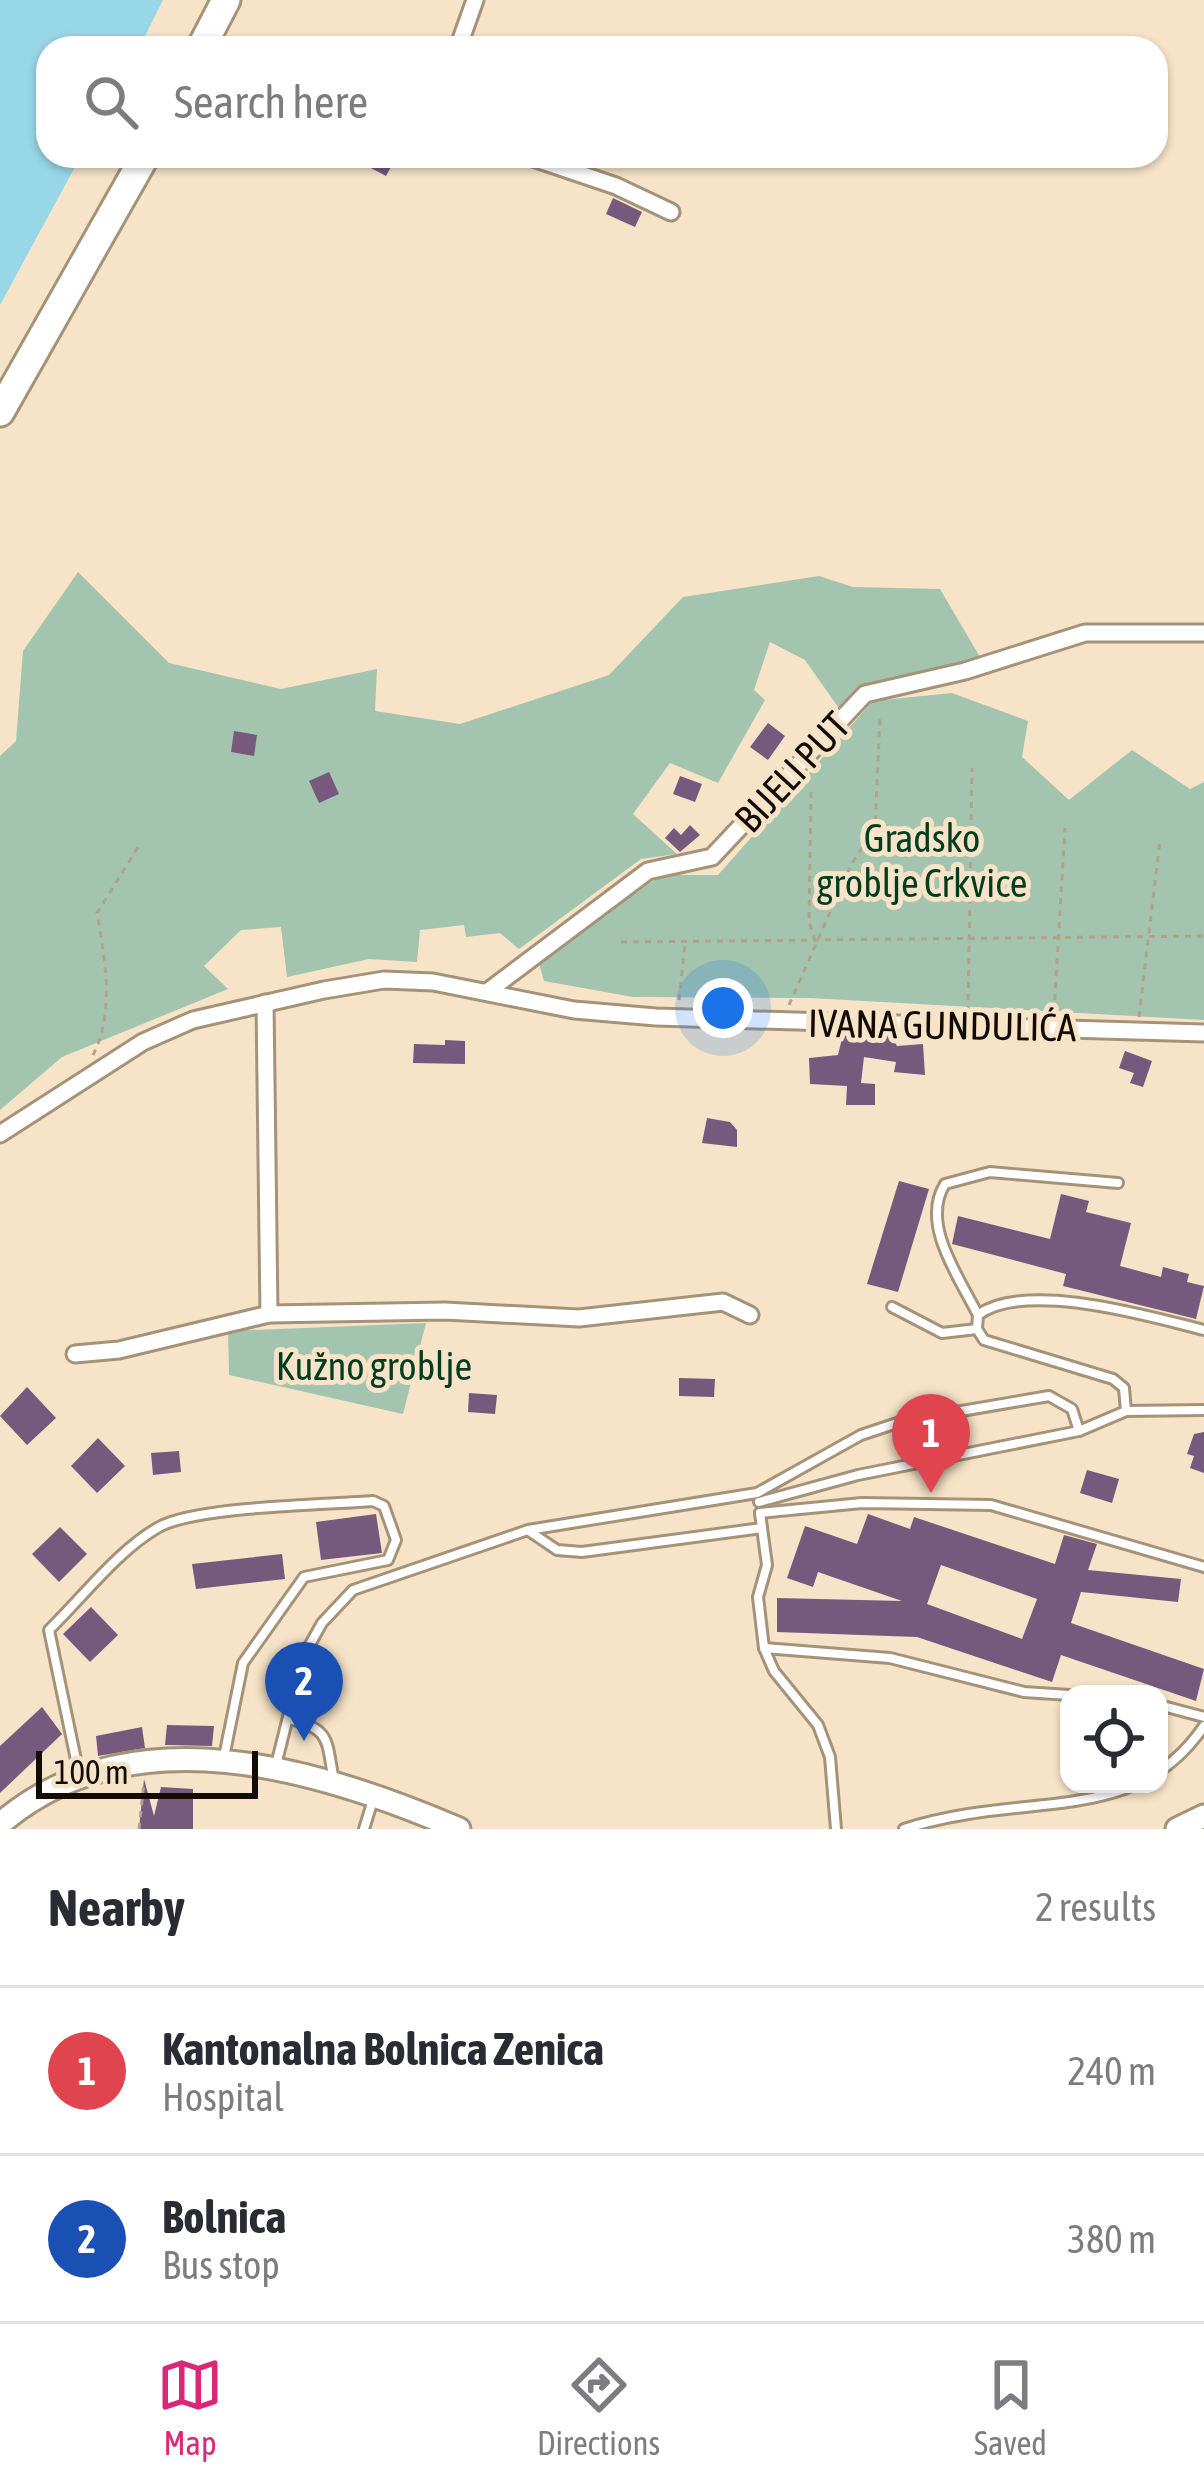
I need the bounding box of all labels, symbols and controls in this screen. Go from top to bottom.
search box [36,36,1168,168]
icon: search [78,69,144,135]
text: Search here [174,76,368,128]
street label: BIJELI PUT [726,703,858,841]
park label: Gradsko groblje Crkvice [817,816,1027,905]
your location [693,978,753,1038]
street label: IVANA GUNDULIĆA [808,1001,1076,1049]
park label: Kužno groblje [276,1344,472,1388]
pin: 1 [892,1394,970,1493]
pin: 2 [265,1642,343,1741]
map controls [1060,1685,1168,1793]
button: locate [1060,1685,1168,1793]
scale bar [36,1745,258,1798]
text: 100 m [54,1753,129,1791]
text: Nearby [48,1878,185,1937]
text: 2 results [1035,1885,1156,1929]
text: Kantonalna Bolnica Zenica [162,2023,604,2075]
text: 1 [78,2049,96,2093]
text: 240 m [1068,2049,1156,2093]
text: Hospital [162,2075,284,2119]
text: Bolnica [162,2191,286,2243]
text: 2 [78,2217,96,2261]
text: 380 m [1068,2217,1156,2261]
text: Bus stop [162,2243,280,2287]
tab: Map [157,2352,223,2462]
tab: Directions [537,2352,660,2462]
tab: Saved [974,2352,1047,2462]

